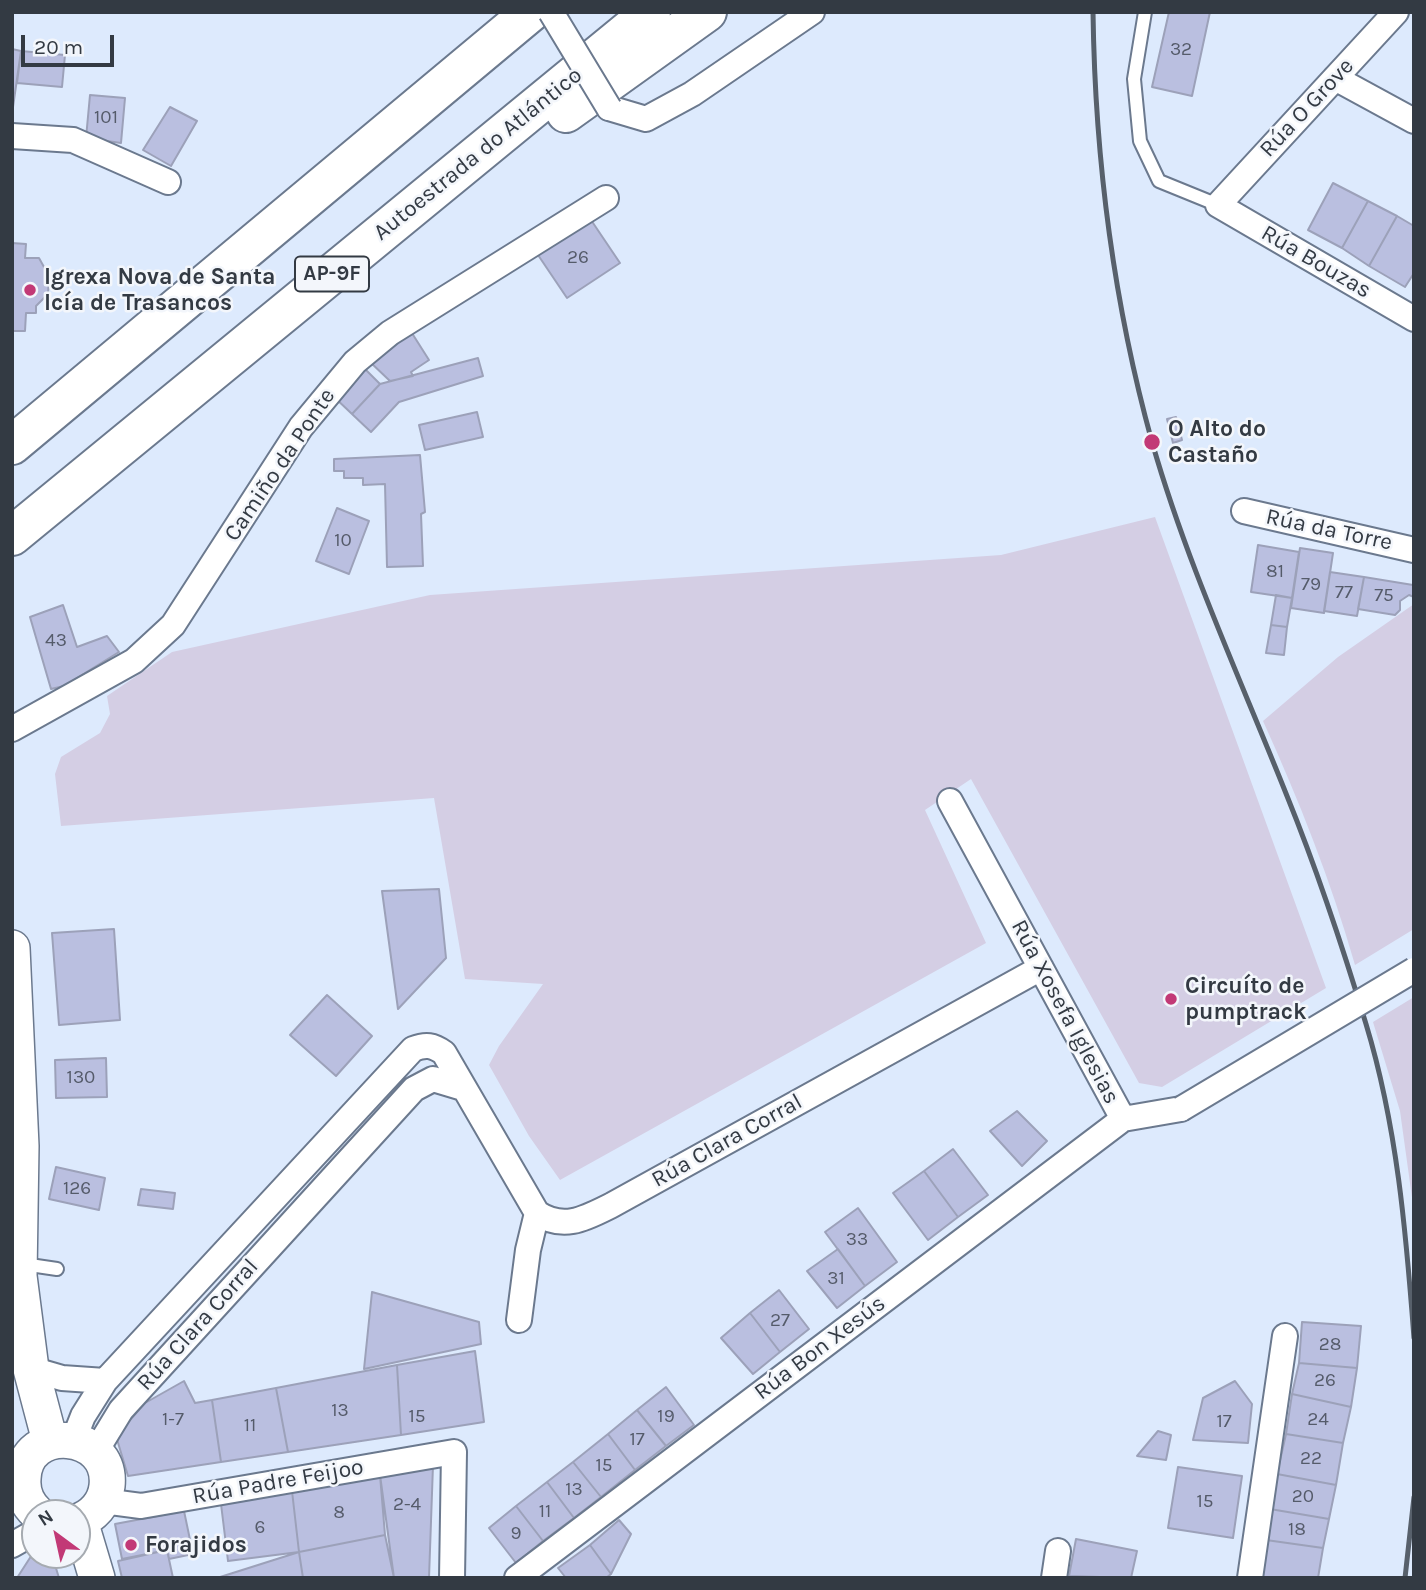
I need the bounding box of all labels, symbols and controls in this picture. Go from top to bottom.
scale bar [24,21,117,65]
text: 20 m [34,35,83,59]
house number: 32 [1170,39,1192,61]
street label: Rúa O Grove [1254,53,1360,163]
street label: Autoestrada do Atlántico [368,61,588,247]
house number: 101 [94,107,118,129]
street label: Rúa Bouzas [1256,219,1376,305]
house number: 26 [567,247,589,269]
road number: AP-9F [295,256,369,292]
place label: Igrexa Nova de Santa Icía de Trasancos [44,263,275,317]
marker: Igrexa Nova de Santa Icía de Trasancos [22,282,38,298]
street label: Camiño da Ponte [219,383,341,547]
place label: O Alto do Castaño [1168,415,1266,469]
marker: O Alto do Castaño [1142,432,1162,452]
street label: Rúa da Torre [1263,503,1395,557]
house number: 10 [334,530,352,552]
house number: 81 [1266,561,1284,583]
house number: 79 [1301,574,1321,596]
house number: 77 [1335,582,1353,604]
house number: 75 [1374,585,1394,607]
house number: 43 [45,630,67,652]
street label: Rúa Xosefa Iglesias [1005,915,1125,1109]
place label: Circuíto de pumptrack [1185,972,1307,1026]
marker: Circuíto de pumptrack [1163,991,1179,1007]
house number: 130 [67,1067,95,1089]
street label: Rúa Clara Corral [647,1088,807,1194]
house number: 126 [63,1178,91,1200]
house number: 33 [846,1229,868,1251]
street label: Rúa Clara Corral [131,1253,265,1397]
house number: 31 [827,1268,845,1290]
street label: Rúa Bon Xesús [749,1290,891,1406]
house number: 27 [770,1310,790,1332]
house number: 28 [1319,1334,1341,1356]
house number: 26 [1314,1370,1336,1392]
house number: 13 [331,1400,349,1422]
house number: 15 [408,1406,426,1428]
house number: 19 [657,1406,675,1428]
house number: 1-7 [162,1409,184,1431]
house number: 24 [1307,1409,1329,1431]
house number: 17 [1216,1411,1232,1433]
house number: 11 [244,1415,256,1437]
house number: 17 [629,1429,645,1451]
house number: 22 [1300,1448,1322,1470]
street label: Rúa Padre Feijoo [190,1453,366,1511]
house number: 15 [595,1455,613,1477]
house number: 13 [565,1479,583,1501]
house number: 20 [1292,1486,1314,1508]
house number: 15 [1196,1491,1214,1513]
house number: 2-4 [393,1494,421,1516]
north arrow [21,1499,91,1569]
house number: 11 [539,1501,551,1523]
house number: 8 [333,1502,345,1524]
text: N [34,1505,57,1531]
house number: 6 [255,1517,265,1539]
house number: 18 [1288,1519,1306,1541]
house number: 9 [510,1523,522,1545]
place label: Forajidos [145,1531,247,1559]
marker: Forajidos [123,1537,139,1553]

